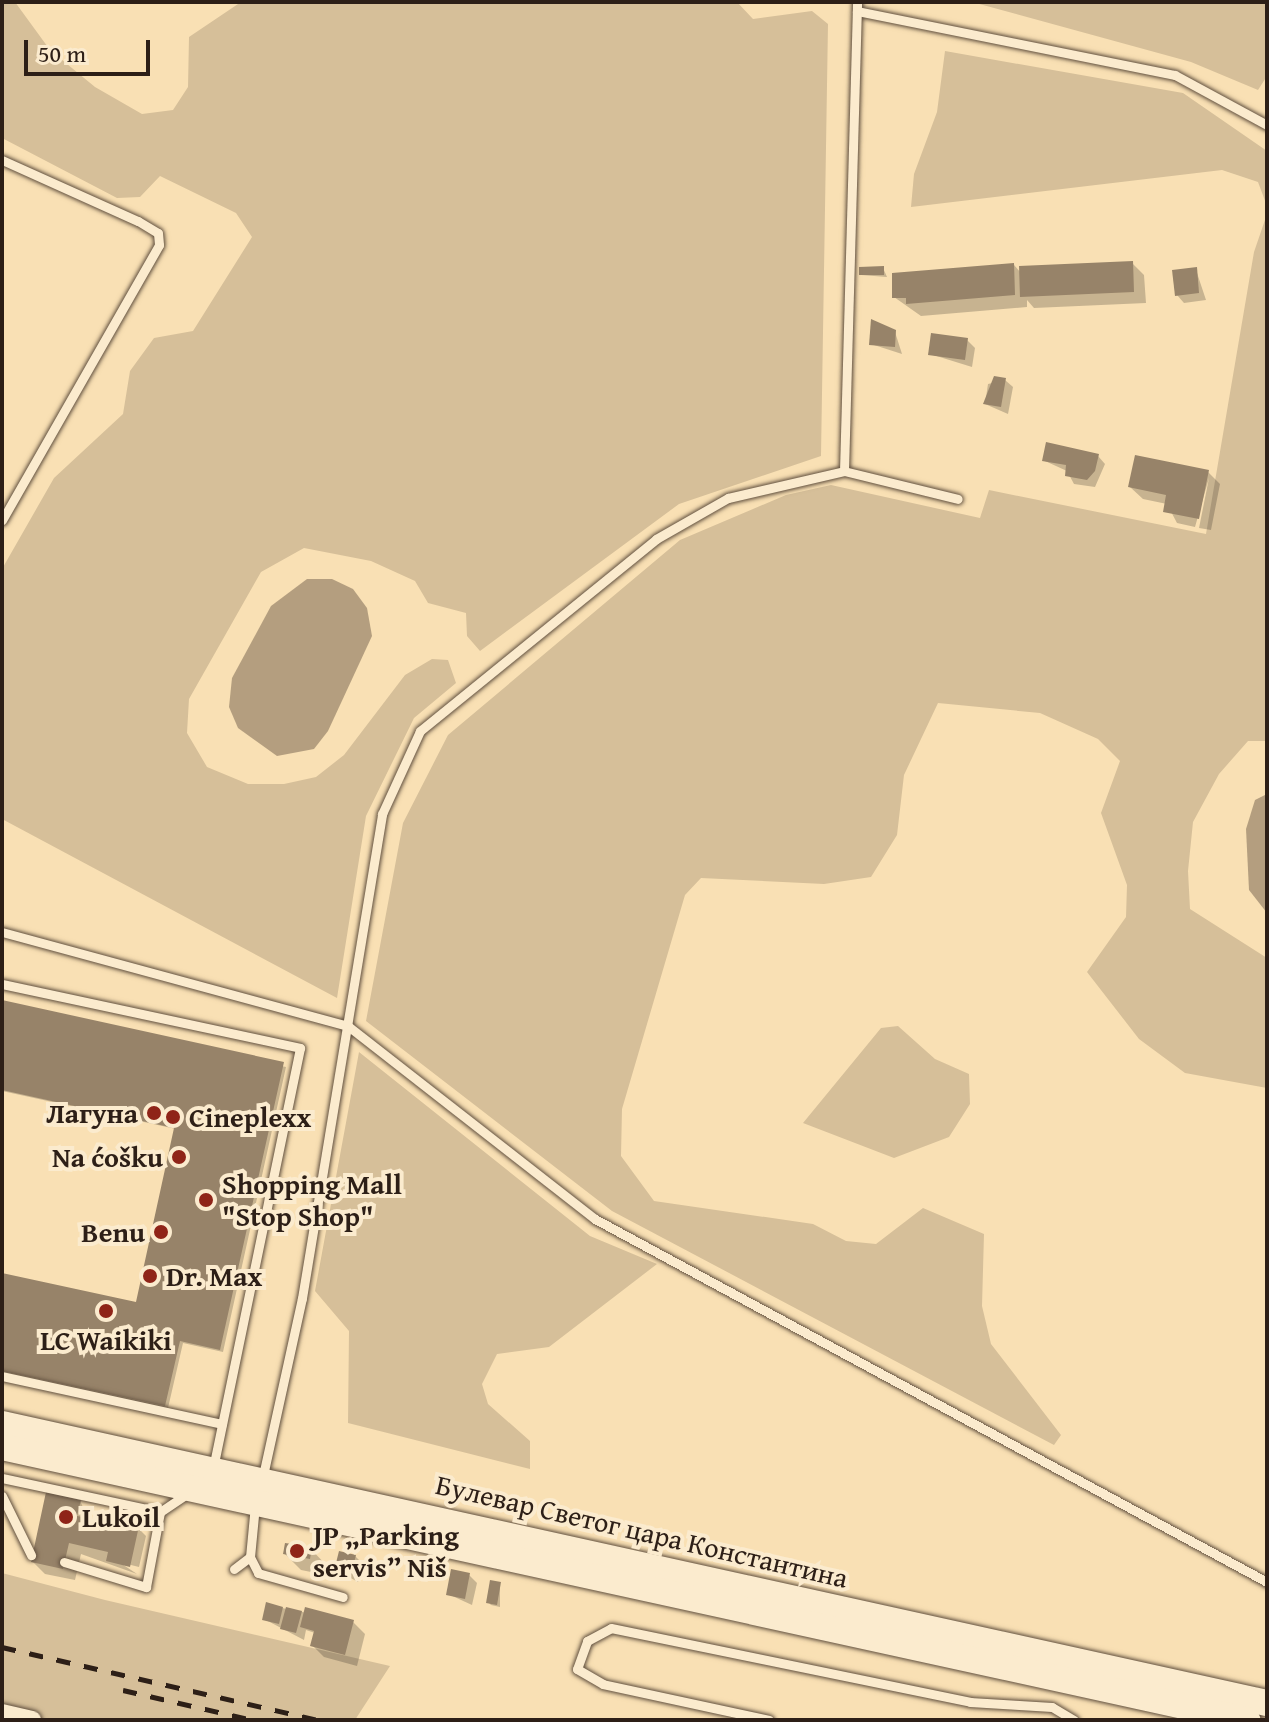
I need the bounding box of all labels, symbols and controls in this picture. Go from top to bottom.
scale bar [28,24,154,74]
text: 50 m [38,36,86,71]
place label: Лагуна [46,1096,138,1130]
place label: Cineplexx [189,1100,311,1134]
marker: Лагуна [145,1104,163,1122]
marker: Cineplexx [164,1108,182,1126]
place label: Na ćošku [52,1140,163,1174]
marker: Na ćošku [170,1148,188,1166]
place label: Shopping Mall "Stop Shop" [222,1167,402,1233]
marker: Shopping Mall "Stop Shop" [197,1191,215,1209]
place label: Benu [81,1215,145,1249]
marker: Benu [152,1223,170,1241]
place label: Dr. Max [166,1259,262,1293]
marker: Dr. Max [141,1267,159,1285]
marker: LC Waikiki [97,1302,115,1320]
place label: LC Waikiki [40,1323,172,1357]
street label: Булевар Светог цара Константина [433,1467,851,1595]
place label: Lukoil [82,1500,160,1534]
marker: Lukoil [57,1508,75,1526]
place label: JP „Parking servis” Niš [313,1518,459,1584]
marker: JP „Parking servis” Niš [288,1542,306,1560]

